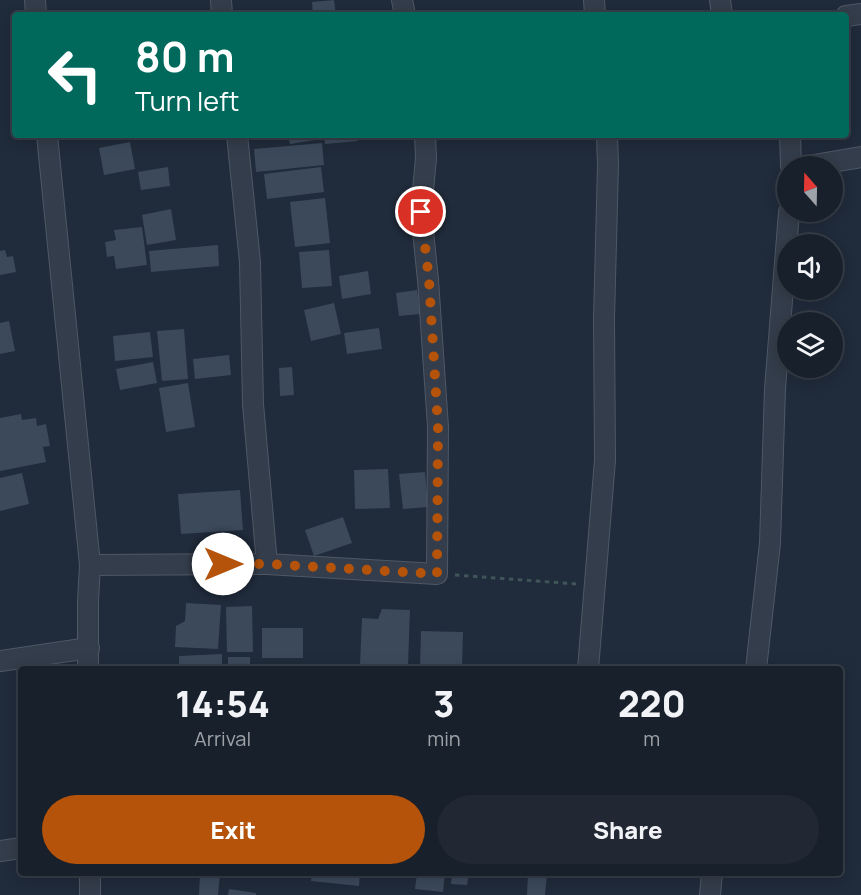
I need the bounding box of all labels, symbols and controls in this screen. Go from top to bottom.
text: 80 m [135,27,235,85]
icon: left [36,36,114,114]
text: Turn left [135,82,239,119]
north arrow [777,156,843,222]
map controls [777,156,843,378]
pin [395,186,446,237]
icon: arrive [404,195,437,228]
button: sound [777,234,843,300]
button: layers [777,312,843,378]
position arrow [191,532,255,596]
text: 14:54 [175,679,270,728]
text: 3 [433,679,455,728]
text: 220 [618,679,686,728]
text: Arrival [194,725,251,752]
text: min [427,725,461,752]
text: m [643,725,660,752]
button: Exit [42,795,425,864]
button: Share [437,795,819,864]

